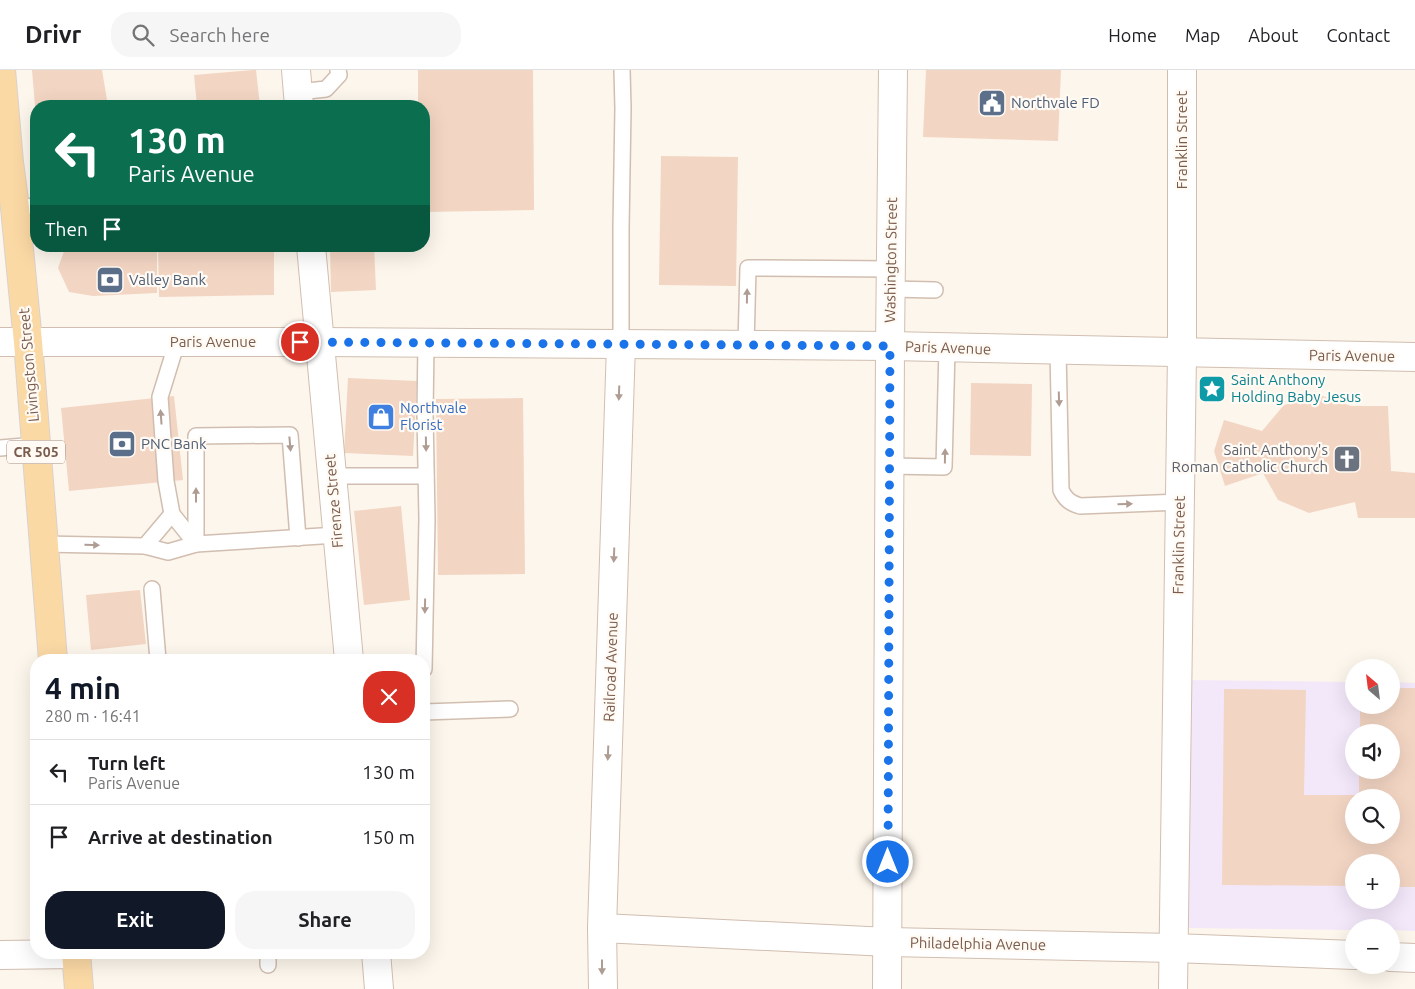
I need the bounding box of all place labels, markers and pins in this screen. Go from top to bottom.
public building icon: Northvale FD [977,88,1007,118]
place label: Northvale FD [1011,94,1100,111]
bank icon: Valley Bank [95,265,125,295]
place label: Valley Bank [129,271,207,288]
pin [279,321,321,363]
place label: Saint Anthony Holding Baby Jesus [1231,371,1361,405]
place icon: Saint Anthony Holding Baby Jesus [1197,374,1227,404]
place label: Northvale Florist [400,399,467,433]
shop icon: Northvale Florist [366,402,396,432]
bank icon: PNC Bank [107,429,137,459]
place label: PNC Bank [141,435,207,452]
place label: Saint Anthony's Roman Catholic Church [1172,441,1328,475]
church icon: Saint Anthony's Roman Catholic Church [1332,444,1362,474]

